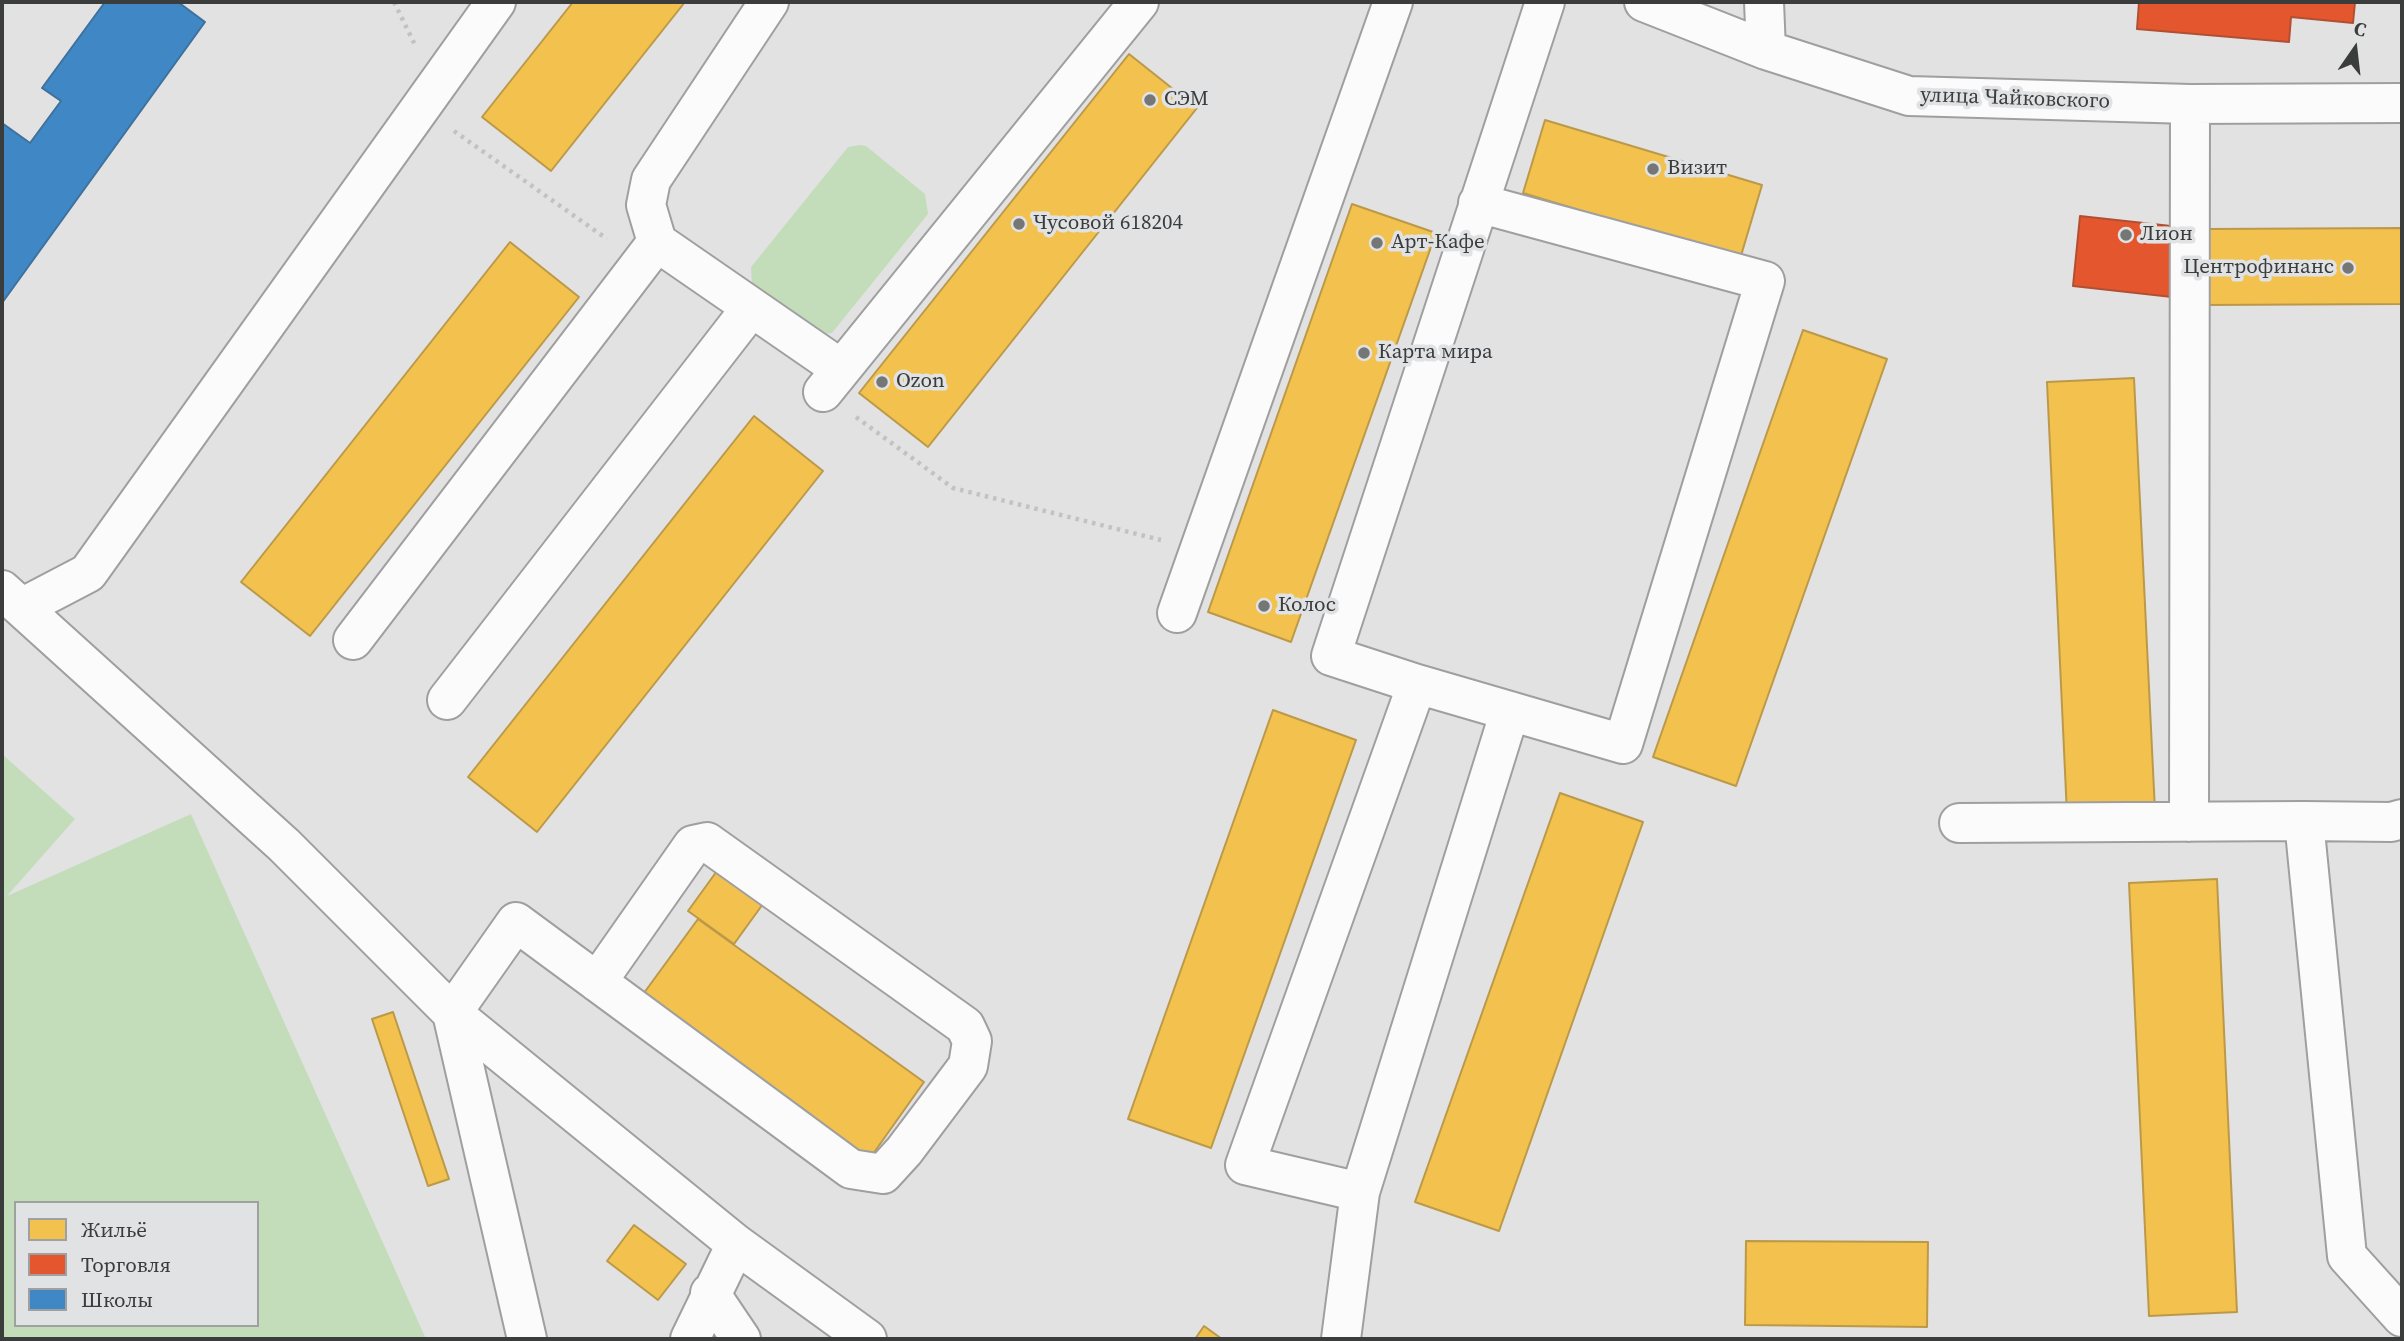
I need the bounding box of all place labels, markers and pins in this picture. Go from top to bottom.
place label: СЭМ [1164,87,1209,113]
marker: СЭМ [1142,92,1158,108]
place label: Визит [1667,156,1727,182]
marker: Визит [1645,161,1661,177]
place label: Чусовой 618204 [1033,211,1183,237]
marker: Чусовой 618204 [1011,216,1027,232]
place label: Лион [2140,222,2193,248]
marker: Лион [2118,227,2134,243]
place label: Арт-Кафе [1391,230,1485,256]
marker: Арт-Кафе [1369,235,1385,251]
place label: Центрофинанс [2183,255,2334,281]
marker: Центрофинанс [2340,260,2356,276]
place label: Карта мира [1378,340,1493,366]
marker: Карта мира [1356,345,1372,361]
place label: Ozon [896,369,945,395]
marker: Ozon [874,374,890,390]
place label: Колос [1278,593,1336,619]
marker: Колос [1256,598,1272,614]

